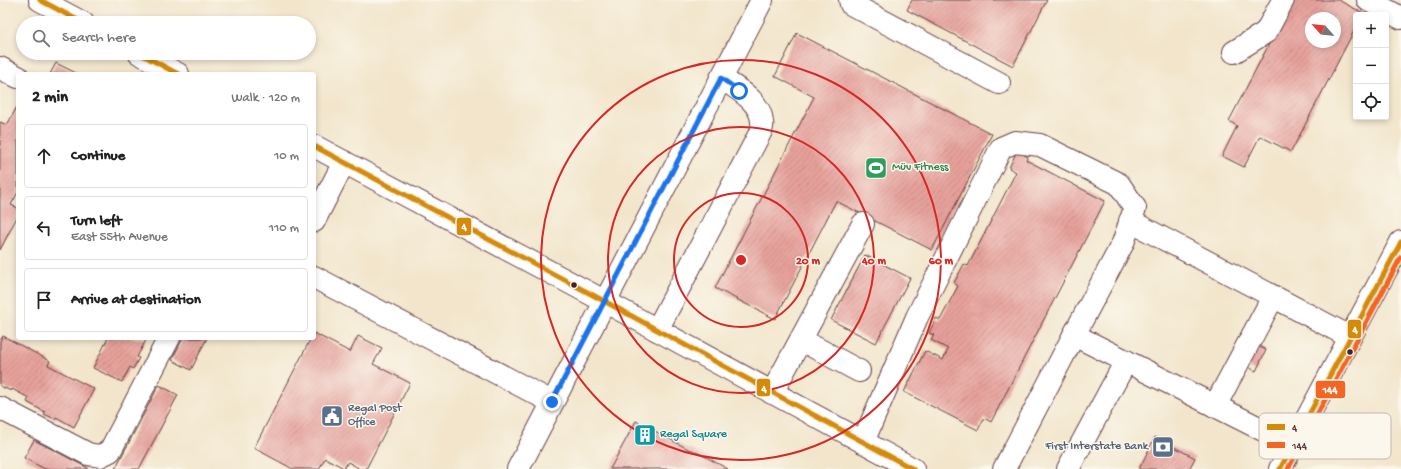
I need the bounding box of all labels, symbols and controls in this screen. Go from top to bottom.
north arrow [1305,12,1341,48]
map controls [1353,12,1389,120]
button: + [1353,12,1389,48]
search box [16,16,316,60]
icon: search [30,27,52,49]
text: Search here [62,29,136,47]
button: − [1353,48,1389,84]
route start [730,82,748,100]
button: locate [1353,84,1389,120]
text: 2 min [32,88,68,108]
text: Walk · 120 m [232,91,300,106]
icon: ahead [33,145,55,167]
text: Continue [71,147,125,165]
text: 10 m [274,149,299,164]
sports icon: Müv Fitness [863,155,889,181]
place label: Müv Fitness [892,161,949,175]
text: Turn left [71,212,122,230]
icon: left [33,217,55,239]
line badge: 4 [456,217,472,236]
text: 110 m [269,221,299,236]
text: 4 [460,222,467,234]
text: East 55th Avenue [71,230,168,245]
centre of rings [734,253,748,267]
text: 20 m [796,255,821,269]
text: 40 m [861,255,886,269]
text: 60 m [929,255,954,269]
unlabelled marker [569,280,579,290]
icon: arrive [33,289,55,311]
text: Arrive at destination [71,291,201,309]
line badge: 4 [1347,319,1362,339]
text: 4 [1351,325,1358,337]
unlabelled marker [1345,347,1355,357]
line badge: 4 [756,378,771,397]
line badge: 144 [1315,380,1346,399]
text: 4 [760,384,767,396]
text: 144 [1322,385,1338,397]
route end [543,393,561,411]
place label: Regal Post Office [348,402,403,430]
public building icon: Regal Post Office [319,403,345,429]
legend [1259,413,1391,459]
building icon: Regal Square [632,422,658,448]
text: 4 [1292,423,1298,435]
place label: Regal Square [660,428,728,442]
bank icon: First Interstate Bank [1150,434,1176,460]
place label: First Interstate Bank [1044,440,1150,454]
text: 144 [1291,441,1308,453]

